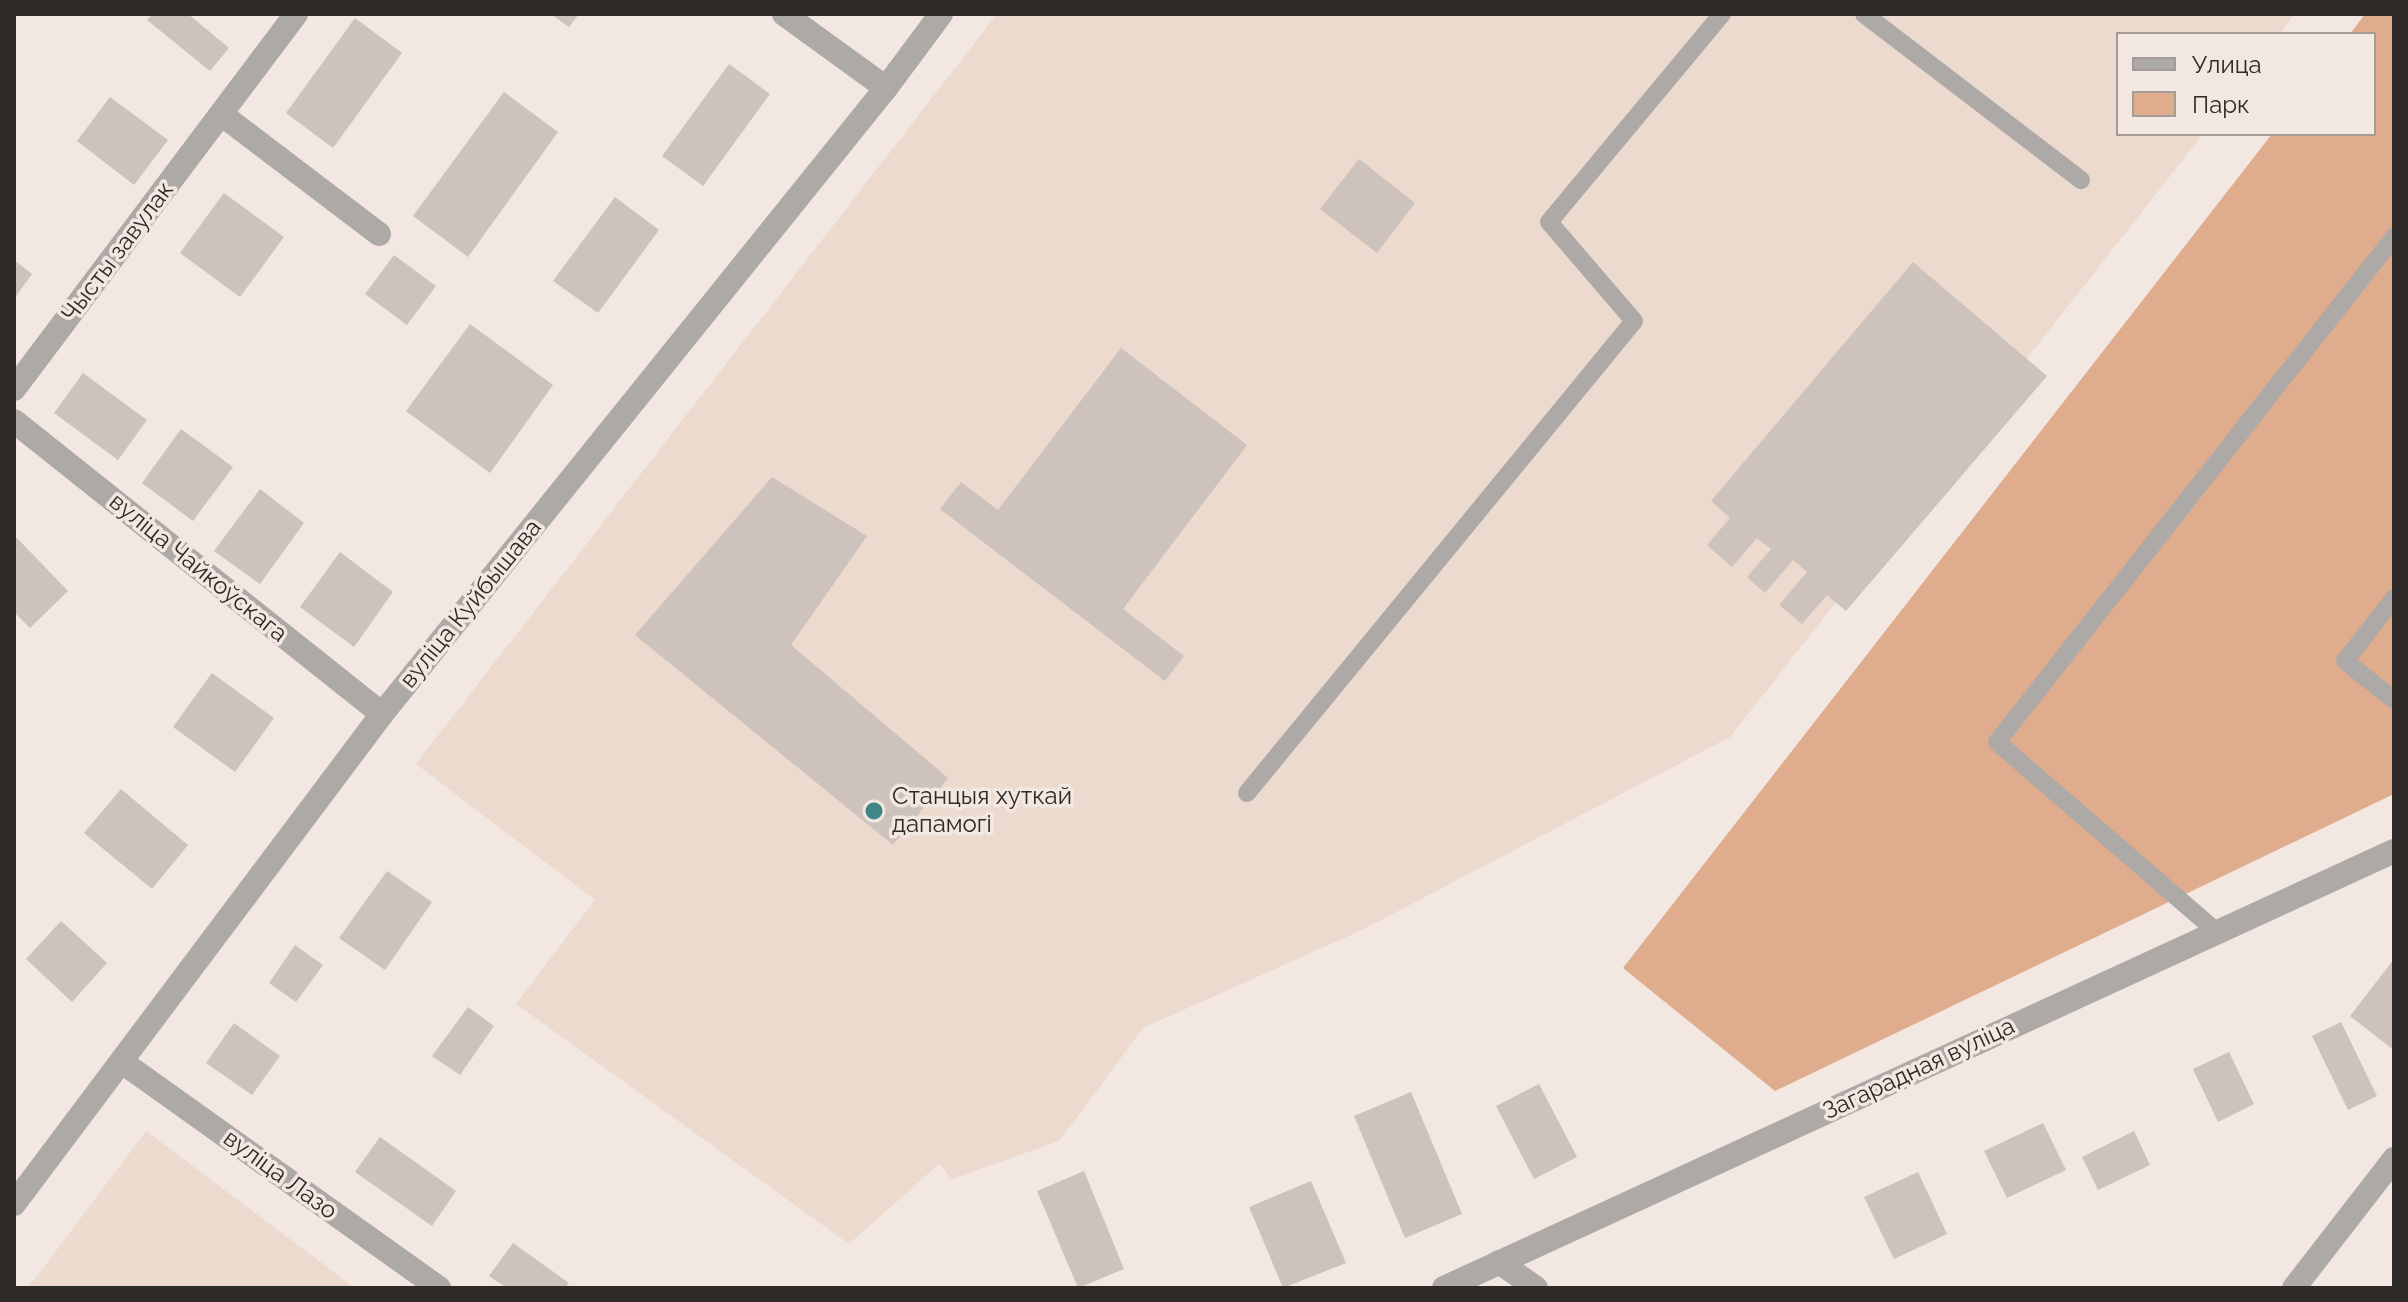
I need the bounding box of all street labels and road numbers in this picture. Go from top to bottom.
street label: Чысты завулак [56,176,180,328]
street label: вуліца Чайкоўскага [103,487,293,649]
street label: вуліца Куйбышава [394,514,548,694]
street label: Загарадная вуліца [1819,1012,2019,1126]
street label: вуліца Лазо [217,1124,343,1226]

